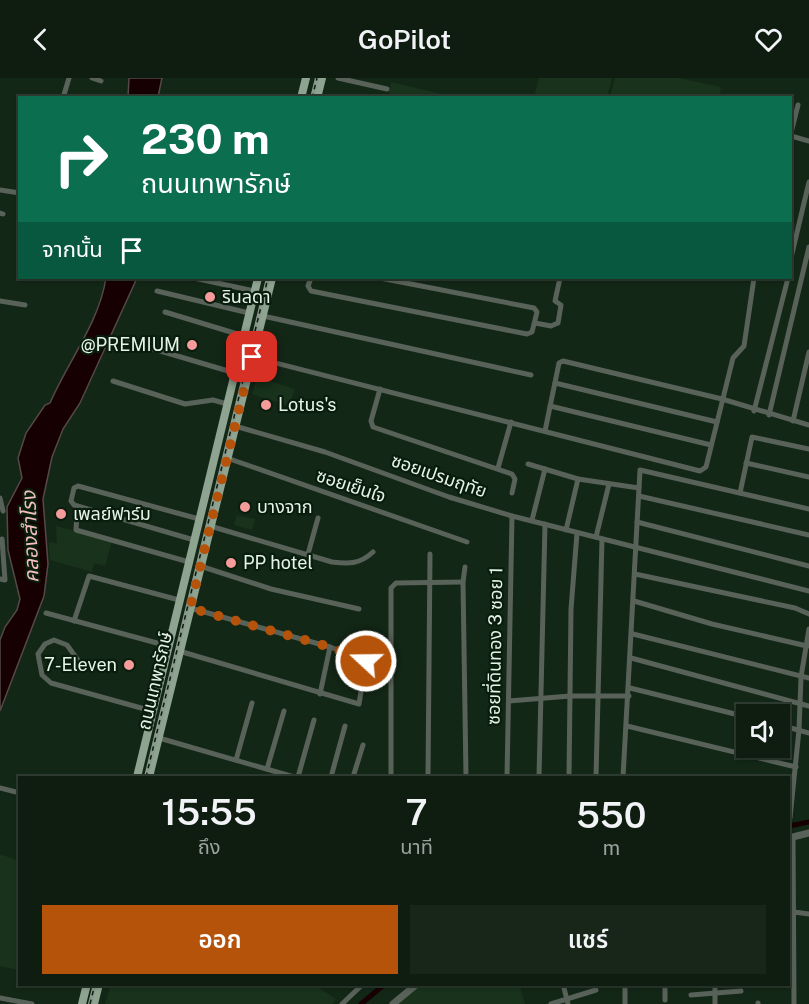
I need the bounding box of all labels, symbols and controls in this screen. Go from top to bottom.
icon: back [24,23,57,56]
text: GoPilot [358,23,451,55]
icon: heart [752,23,785,56]
text: 230 m [141,114,270,163]
icon: right [42,120,120,198]
text: ถนนเทพารักษ์ [141,167,291,199]
icon: arrive [115,234,148,267]
text: จากนั้น [42,236,103,262]
place label: รินลดา [222,286,271,307]
marker: รินลดา [203,290,217,304]
pin [226,331,277,382]
place label: @PREMIUM [81,334,180,355]
marker: @PREMIUM [185,338,199,352]
icon: arrive [235,340,268,373]
place label: Lotus's [278,394,336,415]
marker: Lotus's [259,398,273,412]
street label: ซอยเปรมฤทัย [389,449,490,502]
street label: ซอยเย็นใจ [314,464,389,507]
water label: คลองสำโรง [16,489,44,583]
place label: บางจาก [257,496,313,517]
marker: บางจาก [238,500,252,514]
place label: เพลย์ฟาร์ม [73,503,151,524]
marker: เพลย์ฟาร์ม [54,507,68,521]
place label: PP hotel [243,552,313,573]
marker: PP hotel [224,556,238,570]
street label: ซอยที่ดินทอง 3 ซอย 1 [481,567,506,725]
position arrow [334,629,398,693]
street label: ถนนเทพารักษ์ [133,630,176,732]
place label: 7-Eleven [44,654,117,675]
marker: 7-Eleven [122,658,136,672]
map controls [736,704,790,758]
button: sound [736,704,790,758]
text: 15:55 [162,791,257,833]
text: 7 [405,791,428,833]
text: 550 [576,794,646,836]
text: ถึง [198,835,221,859]
text: นาที [400,835,433,859]
text: m [603,836,620,860]
button: ออก [42,905,398,974]
button: แชร์ [410,905,766,974]

